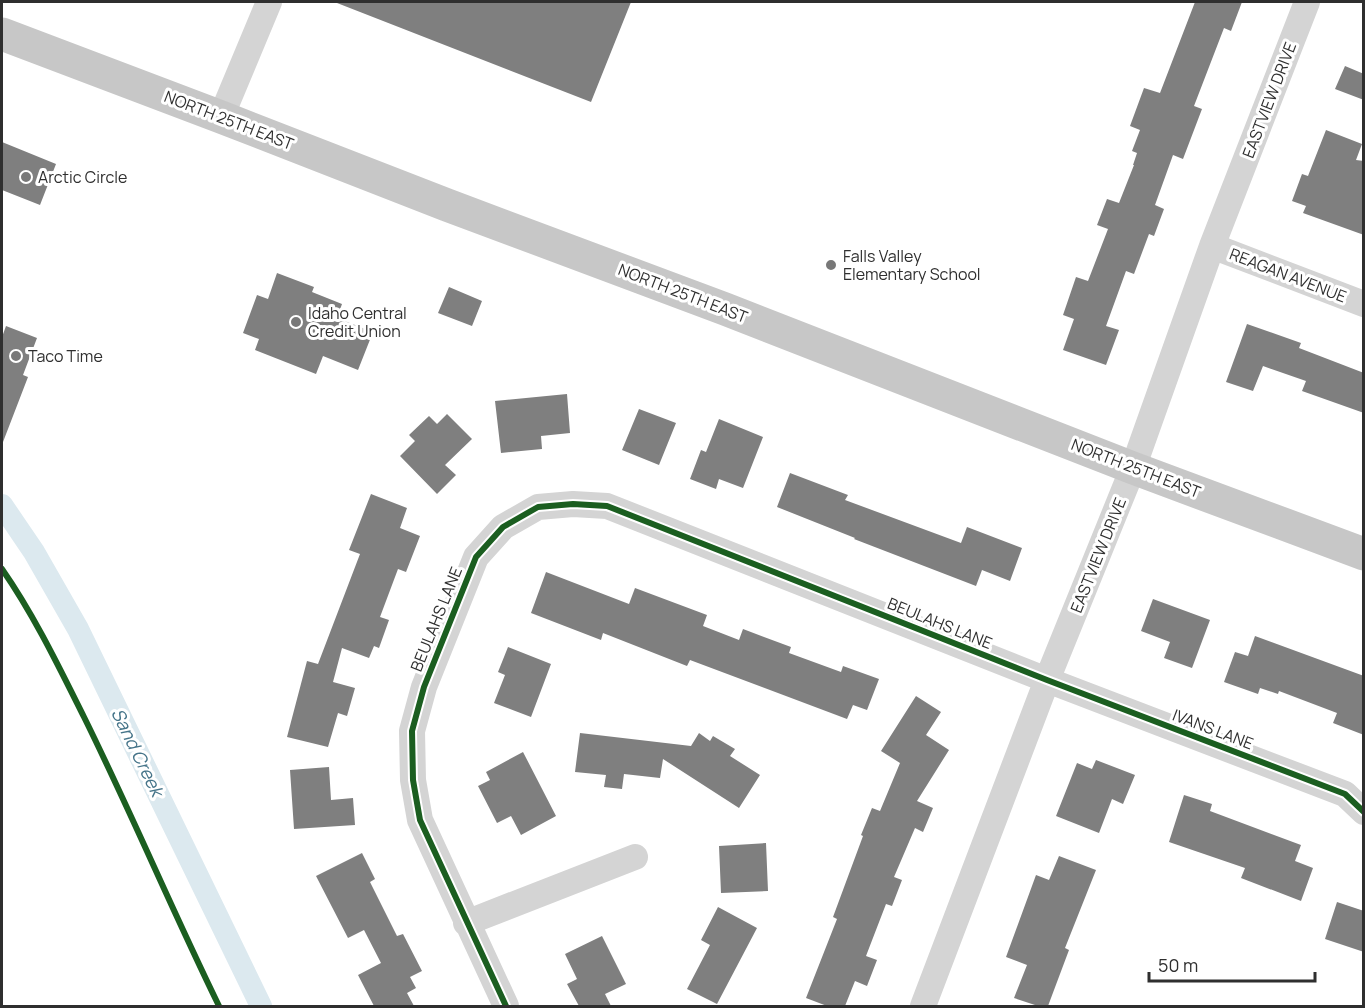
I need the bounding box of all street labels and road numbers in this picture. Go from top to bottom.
street label: EASTVIEW DRIVE [1237,39,1301,161]
street label: NORTH 25TH EAST [161,85,297,155]
street label: REAGAN AVENUE [1226,243,1350,307]
street label: NORTH 25TH EAST [615,258,751,328]
street label: NORTH 25TH EAST [1068,433,1204,503]
street label: EASTVIEW DRIVE [1065,494,1131,616]
street label: BEULAHS LANE [405,563,467,675]
street label: BEULAHS LANE [884,592,996,654]
street label: IVANS LANE [1169,704,1257,754]

